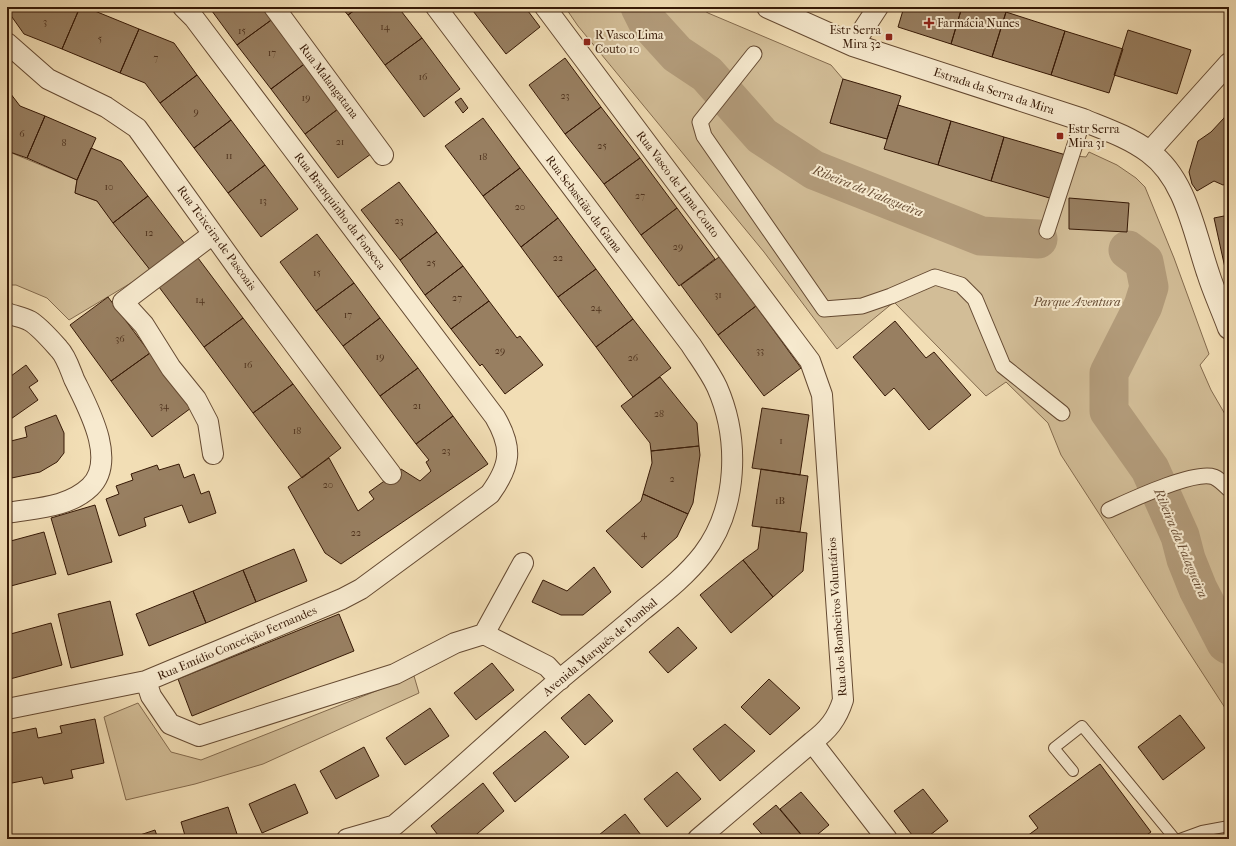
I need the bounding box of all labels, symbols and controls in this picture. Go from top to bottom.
house number: 3 [43,16,47,28]
place label: Farmácia Nunes [937,16,1020,30]
marker: Farmácia Nunes [924,18,934,28]
house number: 14 [380,21,391,33]
place label: Estr Serra Mira 32 [829,23,881,51]
house number: 15 [238,25,246,37]
place label: R Vasco Lima Couto 10 [595,28,664,56]
marker: Estr Serra Mira 32 [884,32,894,42]
house number: 5 [98,33,102,45]
marker: R Vasco Lima Couto 10 [582,37,592,47]
street label: Rua Malangatana [296,41,362,122]
house number: 17 [268,47,276,59]
house number: 7 [154,52,159,64]
street label: Estrada da Serra da Mira [932,65,1057,117]
house number: 16 [419,71,428,83]
house number: 23 [560,90,570,102]
house number: 19 [302,92,310,104]
house number: 9 [193,106,199,118]
place label: Estr Serra Mira 31 [1068,122,1120,150]
house number: 6 [19,128,25,140]
street label: Rua Vasco de Lima Couto [633,128,723,240]
marker: Estr Serra Mira 31 [1055,131,1065,141]
house number: 21 [336,136,344,148]
house number: 8 [61,137,67,149]
house number: 25 [597,140,607,152]
house number: 11 [225,150,233,162]
street label: Rua Branquinho da Fonseca [291,150,389,273]
house number: 18 [479,151,487,163]
street label: Rua Sebastião da Gama [543,153,625,256]
water label: Ribeira da Falagueira [810,162,925,220]
house number: 10 [104,181,114,193]
street label: Rua Teixeira de Pascoais [174,183,260,293]
house number: 27 [635,190,645,202]
house number: 13 [259,195,267,207]
house number: 20 [515,201,525,213]
house number: 23 [394,215,404,227]
house number: 12 [145,227,153,239]
house number: 29 [673,241,683,253]
house number: 22 [553,252,563,264]
house number: 25 [426,257,436,269]
house number: 15 [313,267,321,279]
house number: 31 [714,289,722,301]
house number: 27 [452,292,462,304]
house number: 14 [195,294,206,306]
park label: Parque Aventura [1033,295,1121,309]
house number: 24 [590,302,603,314]
house number: 17 [344,309,352,321]
house number: 36 [115,333,125,345]
house number: 29 [495,345,505,357]
house number: 33 [756,345,764,357]
house number: 19 [376,351,384,363]
house number: 26 [628,352,639,364]
house number: 16 [244,359,253,371]
house number: 34 [159,400,170,412]
house number: 21 [413,400,421,412]
house number: 28 [654,408,664,420]
house number: 18 [293,425,301,437]
house number: 1 [779,435,783,447]
house number: 23 [441,445,451,457]
house number: 2 [669,473,675,485]
house number: 20 [323,479,333,491]
water label: Ribeira da Falagueira [1151,485,1211,600]
house number: 1B [775,495,785,507]
house number: 22 [351,527,361,539]
house number: 4 [641,528,648,540]
street label: Rua dos Bombeiros Voluntários [824,536,850,697]
street label: Avenida Marquês de Pombal [539,595,661,700]
street label: Rua Emídio Conceição Fernandes [155,603,320,684]

